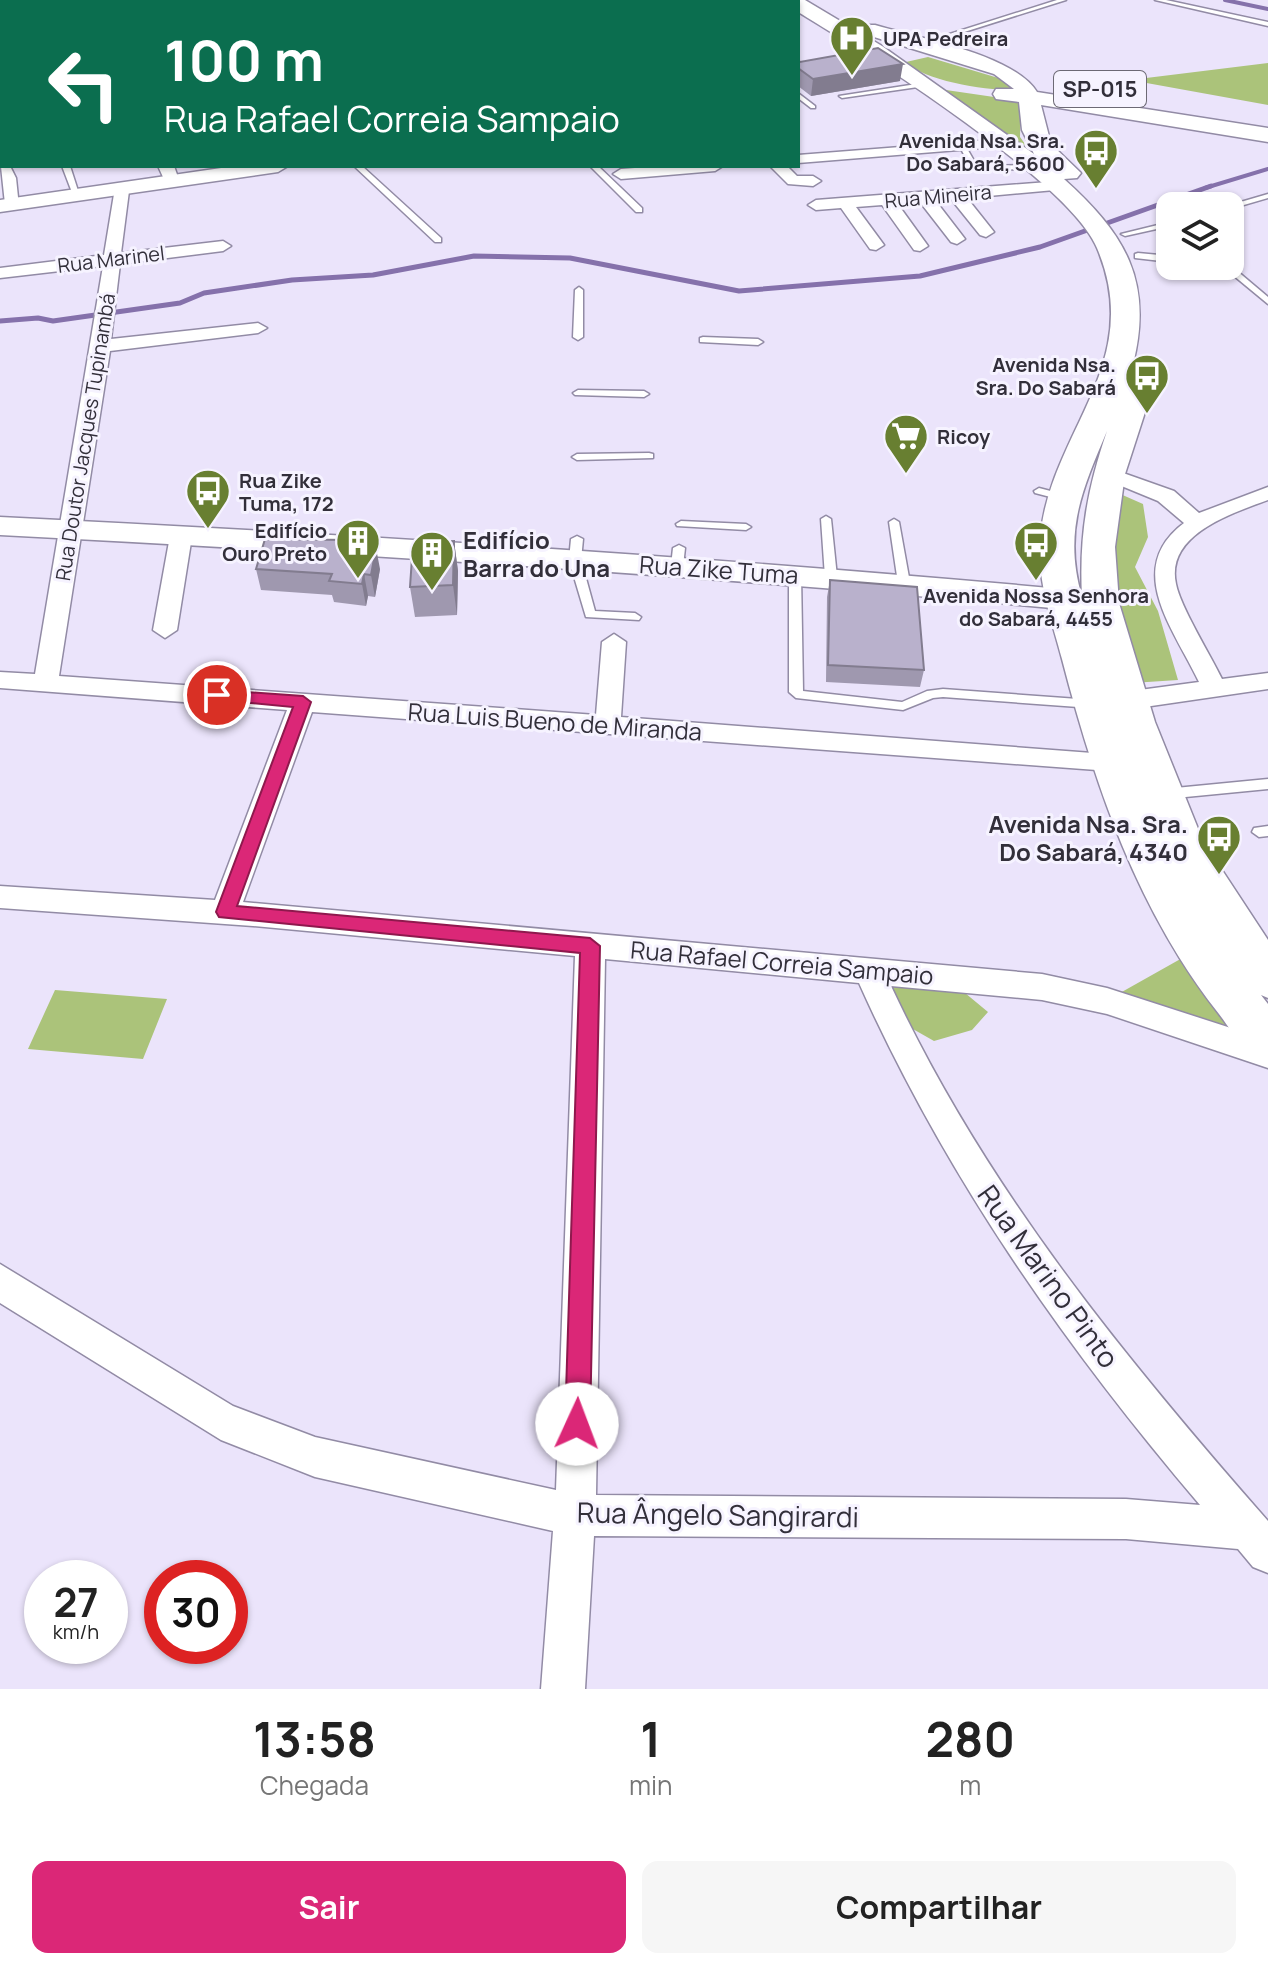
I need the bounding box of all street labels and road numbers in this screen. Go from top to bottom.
road number: SP-015 [1054,71,1146,107]
street label: Rua Mineira [883,178,993,214]
street label: Rua Marinel [56,239,166,279]
street label: Rua Doutor Jacques Tupinambá [49,291,121,583]
street label: Rua Zike Tuma [638,547,800,591]
street label: Rua Luis Bueno de Miranda [407,694,703,748]
street label: Rua Rafael Correia Sampaio [629,932,935,992]
street label: Rua Marino Pinto [970,1177,1128,1375]
street label: Rua Ângelo Sangirardi [577,1493,859,1535]

